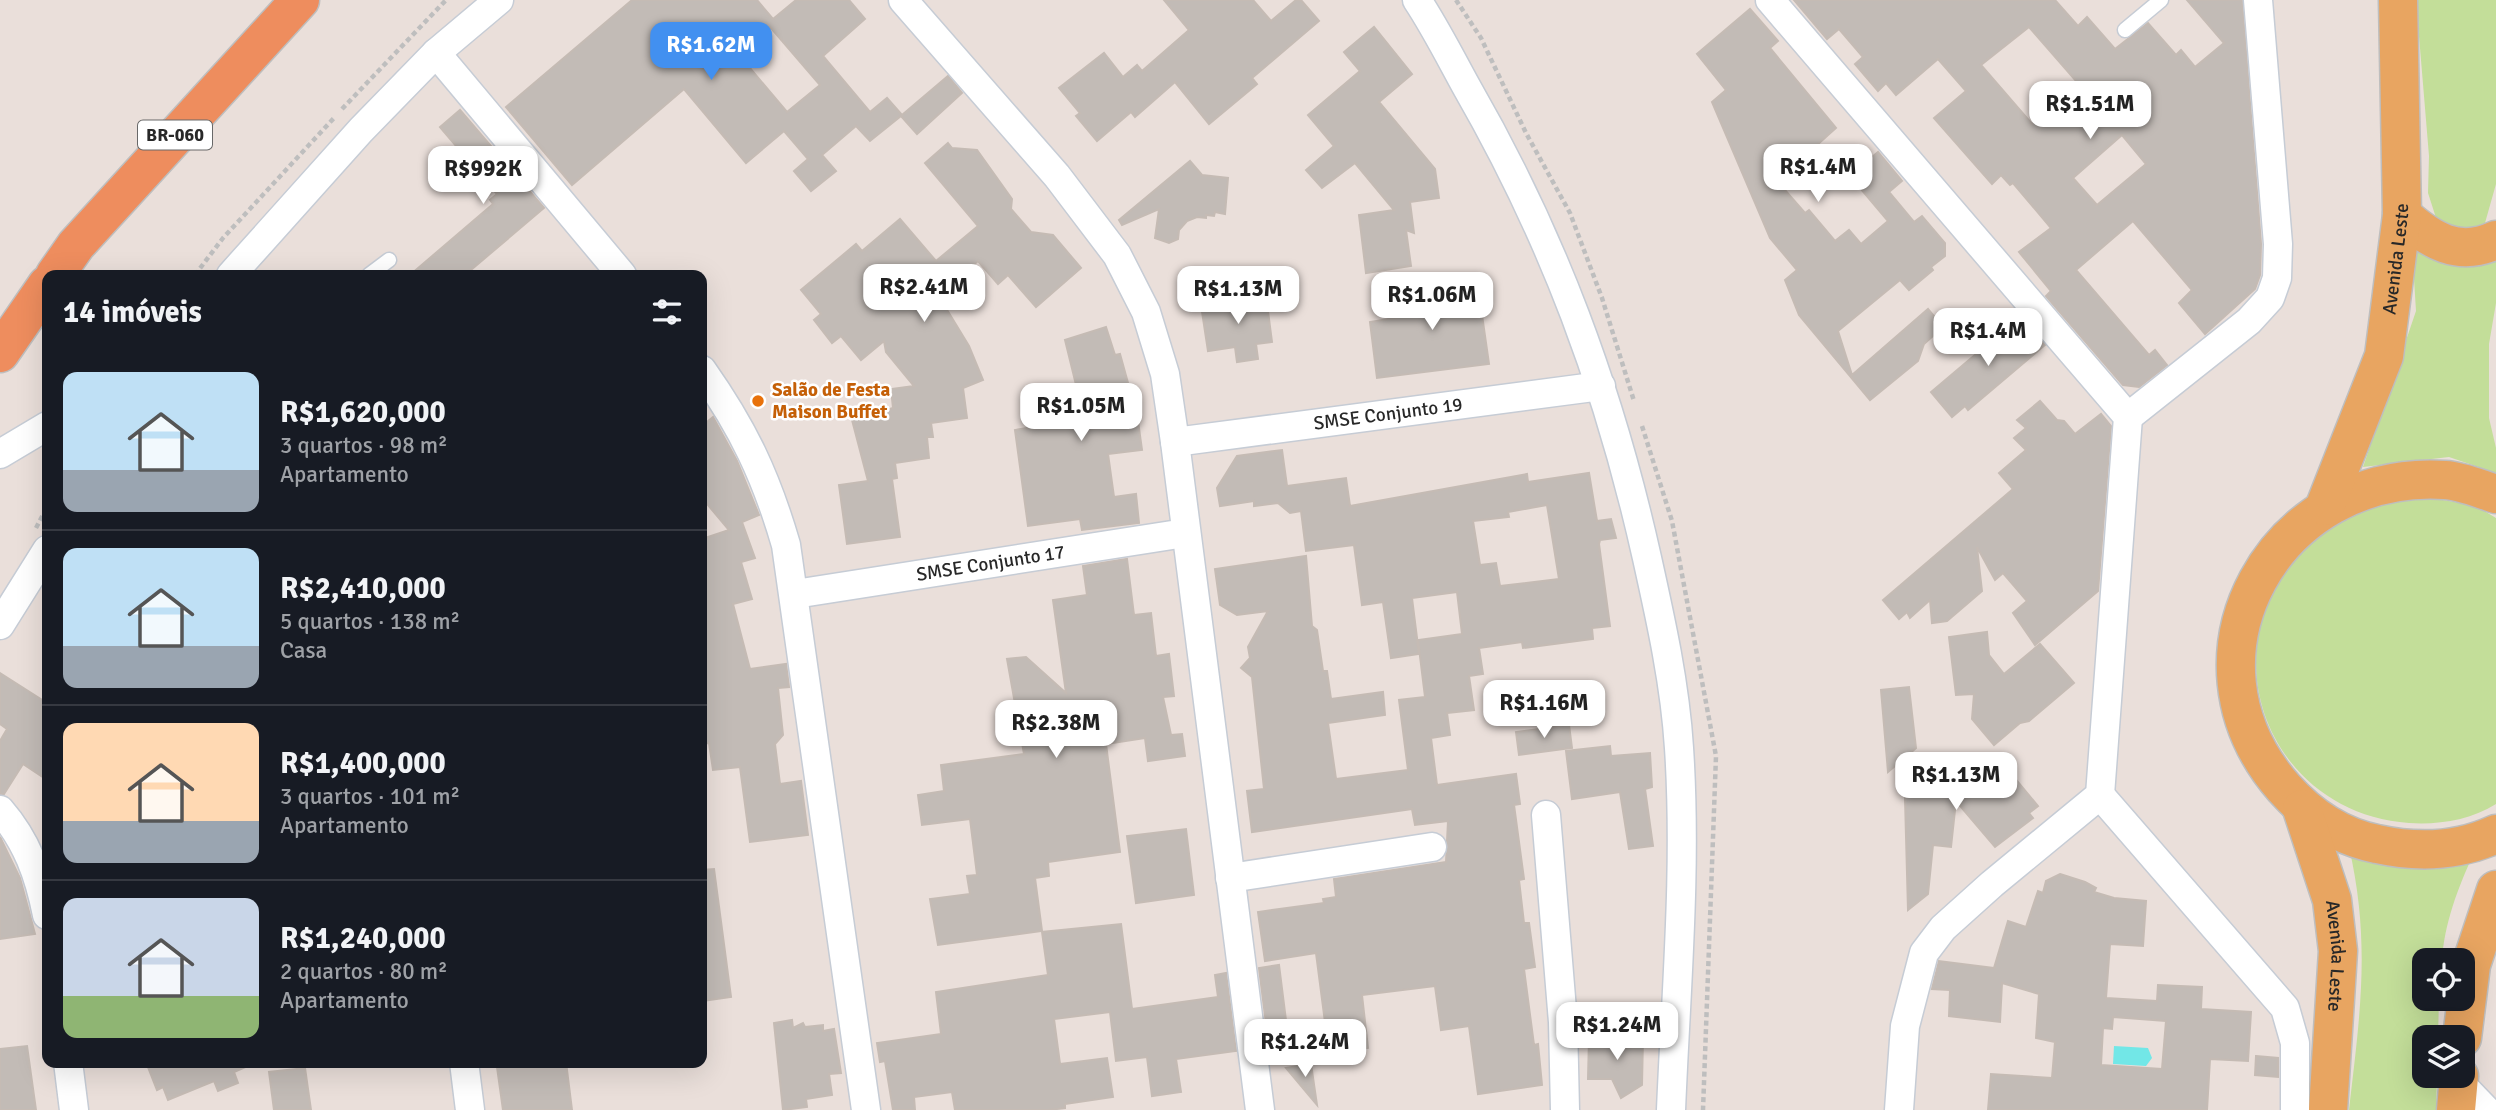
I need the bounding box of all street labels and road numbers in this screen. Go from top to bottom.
road number: BR-060 [138,120,212,150]
street label: Avenida Leste [2377,203,2414,316]
street label: SMSE Conjunto 19 [1312,392,1464,436]
street label: SMSE Conjunto 17 [915,540,1067,587]
street label: Avenida Leste [2320,899,2350,1012]

